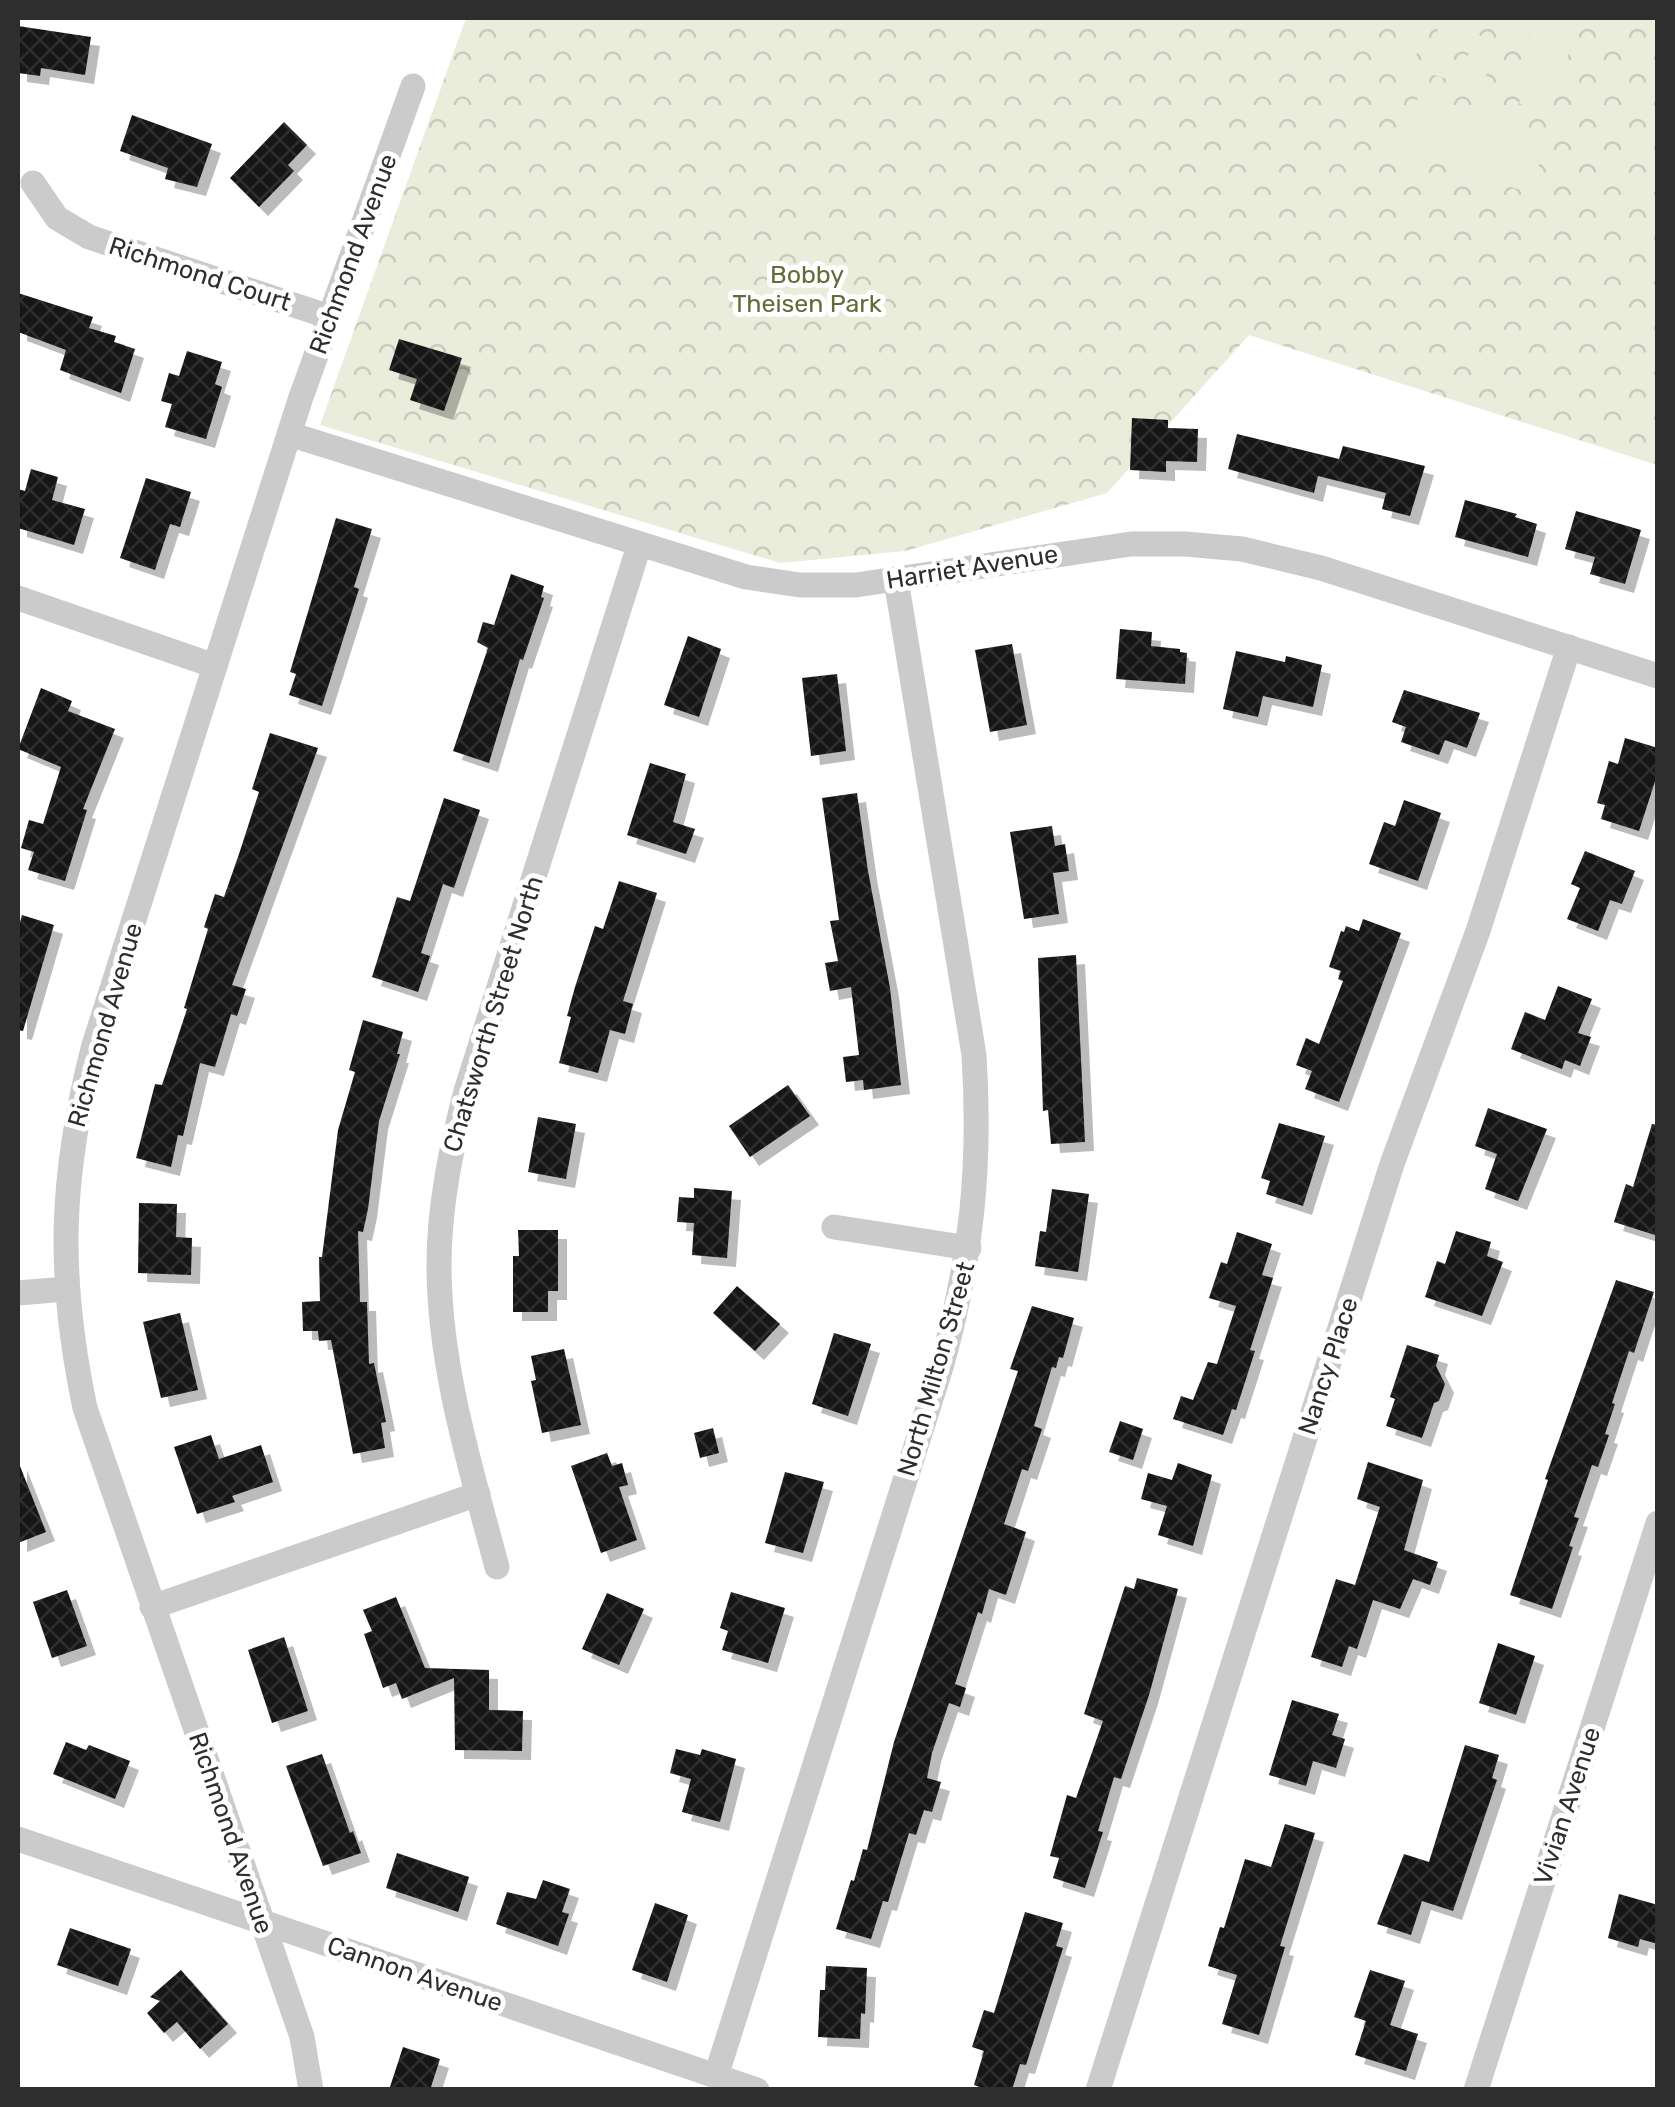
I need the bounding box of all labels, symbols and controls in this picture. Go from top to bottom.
street label: Richmond Avenue [303,150,403,358]
street label: Richmond Court [105,231,295,317]
park label: Bobby Theisen Park [732,260,882,318]
street label: Harriet Avenue [884,539,1060,595]
street label: Chatsworth Street North [437,873,549,1155]
street label: Richmond Avenue [62,920,148,1130]
street label: North Milton Street [891,1258,981,1480]
street label: Nancy Place [1292,1294,1364,1438]
street label: Vivian Avenue [1528,1723,1606,1889]
street label: Richmond Avenue [183,1728,279,1938]
street label: Cannon Avenue [324,1930,506,2018]

